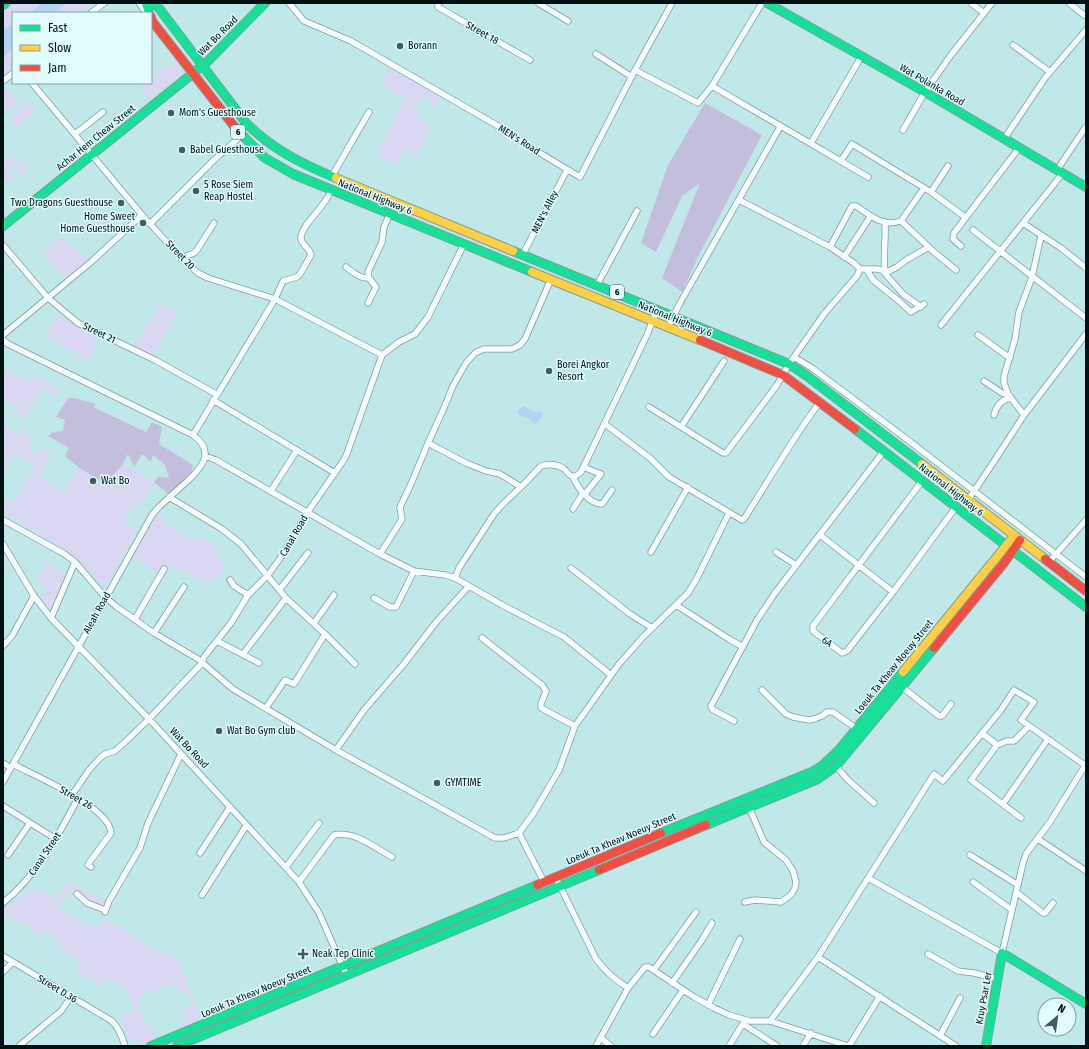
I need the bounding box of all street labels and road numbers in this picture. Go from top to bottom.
street label: Wat Bo Road [196,14,240,58]
street label: Street 18 [463,19,501,47]
street label: Wat Polanka Road [897,62,967,108]
street label: Achar Hem Cheav Street [54,102,138,173]
street label: MEN's Road [496,122,542,158]
road number: 6 [231,125,245,139]
street label: National Highway 6 [336,177,414,217]
street label: MEN's Alley [529,188,561,235]
street label: Street 20 [163,238,197,272]
road number: 6 [610,285,624,299]
street label: National Highway 6 [636,299,714,339]
street label: Street 21 [81,320,117,346]
street label: National Highway 6 [916,461,986,519]
street label: Canal Road [277,513,311,559]
street label: Aleah Road [81,590,113,636]
street label: Loeuk Ta Kheav Noeuy Street [852,617,936,717]
street label: 6A [819,634,835,650]
street label: Wat Bo Road [167,725,211,771]
street label: Street 26 [57,784,95,812]
street label: Loeuk Ta Kheav Noeuy Street [564,810,678,868]
street label: Canal Street [26,830,64,878]
street label: Loeuk Ta Kheav Noeuy Street [199,963,313,1021]
street label: Kruy Psar Ler [973,970,995,1025]
street label: Street D.36 [35,972,79,1006]

